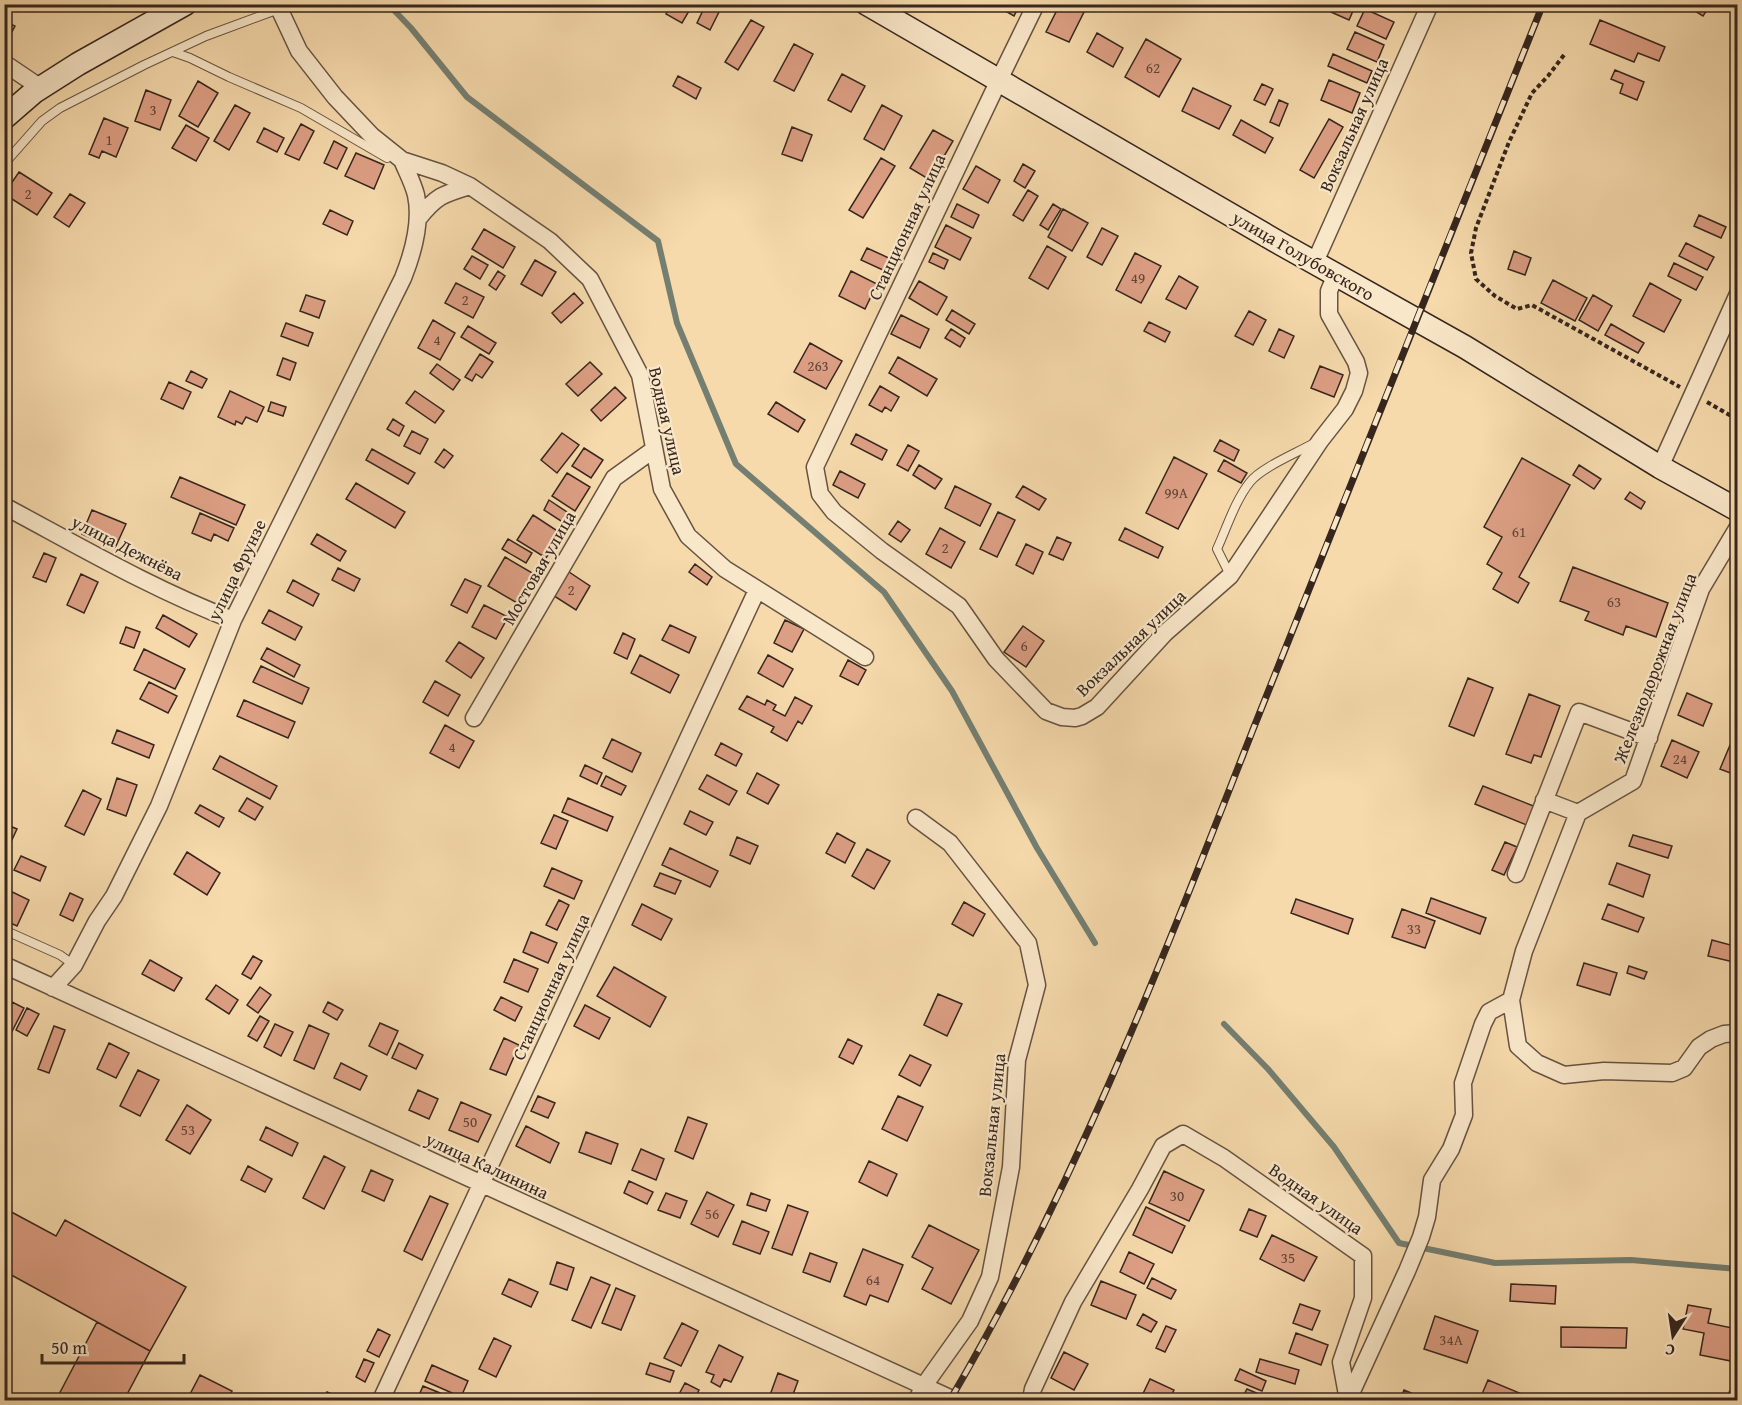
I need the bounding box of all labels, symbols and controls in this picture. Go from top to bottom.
street label: Вокзальная улица [1312,53,1395,196]
house number: 62 [1146,57,1160,78]
house number: 3 [149,99,157,120]
house number: 1 [105,129,113,150]
street label: Станционная улица [861,149,953,304]
house number: 2 [24,183,32,204]
street label: улица Голубовского [1226,203,1379,307]
house number: 49 [1131,267,1145,288]
house number: 2 [461,289,469,310]
house number: 4 [433,329,441,350]
house number: 263 [807,355,829,376]
street label: Водная улица [642,364,693,478]
house number: 99А [1164,482,1188,503]
street label: Мостовая улица [495,505,583,630]
street label: улица Дежнёва [66,507,188,587]
street label: улица Фрунзе [200,515,273,626]
house number: 61 [1512,521,1526,542]
house number: 2 [941,537,949,558]
street label: Железнодорожная улица [1605,568,1703,768]
house number: 2 [567,579,575,600]
street label: Вокзальная улица [1069,583,1192,702]
house number: 63 [1607,591,1621,612]
house number: 6 [1020,635,1028,656]
house number: 4 [448,736,456,757]
house number: 24 [1673,748,1687,769]
street label: Станционная улица [505,909,597,1064]
house number: 33 [1407,918,1421,939]
street label: Вокзальная улица [971,1051,1013,1198]
house number: 50 [463,1111,477,1132]
house number: 53 [181,1119,195,1140]
street label: улица Калинина [420,1125,554,1206]
street label: Водная улица [1264,1156,1369,1241]
house number: 30 [1170,1185,1184,1206]
house number: 56 [705,1203,719,1224]
house number: 35 [1281,1247,1295,1268]
house number: 64 [866,1269,880,1290]
north arrow [1643,1306,1703,1366]
scale bar [42,1327,184,1365]
house number: 34А [1439,1329,1463,1350]
text: 50 m [51,1334,87,1361]
text: С [1663,1338,1677,1363]

